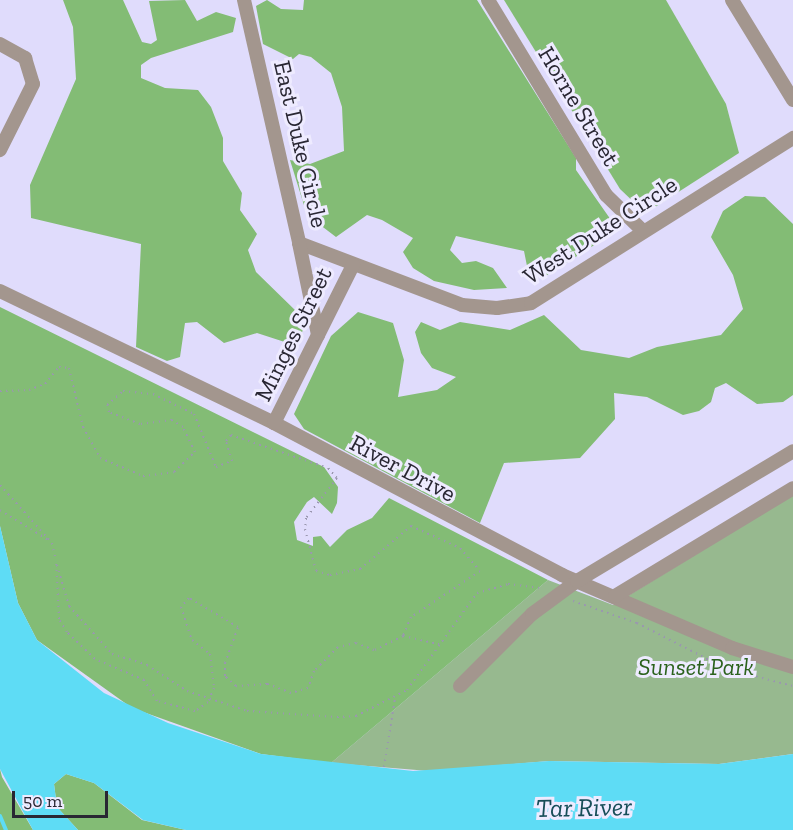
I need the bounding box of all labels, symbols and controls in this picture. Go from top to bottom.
street label: Horne Street [532,41,626,171]
street label: East Duke Circle [268,58,334,230]
street label: West Duke Circle [518,170,682,290]
street label: Minges Street [248,262,338,406]
street label: River Drive [345,428,461,508]
park label: Sunset Park [638,653,754,681]
scale bar [15,779,111,817]
text: 50 m [23,790,62,812]
water label: Tar River [536,792,632,824]

